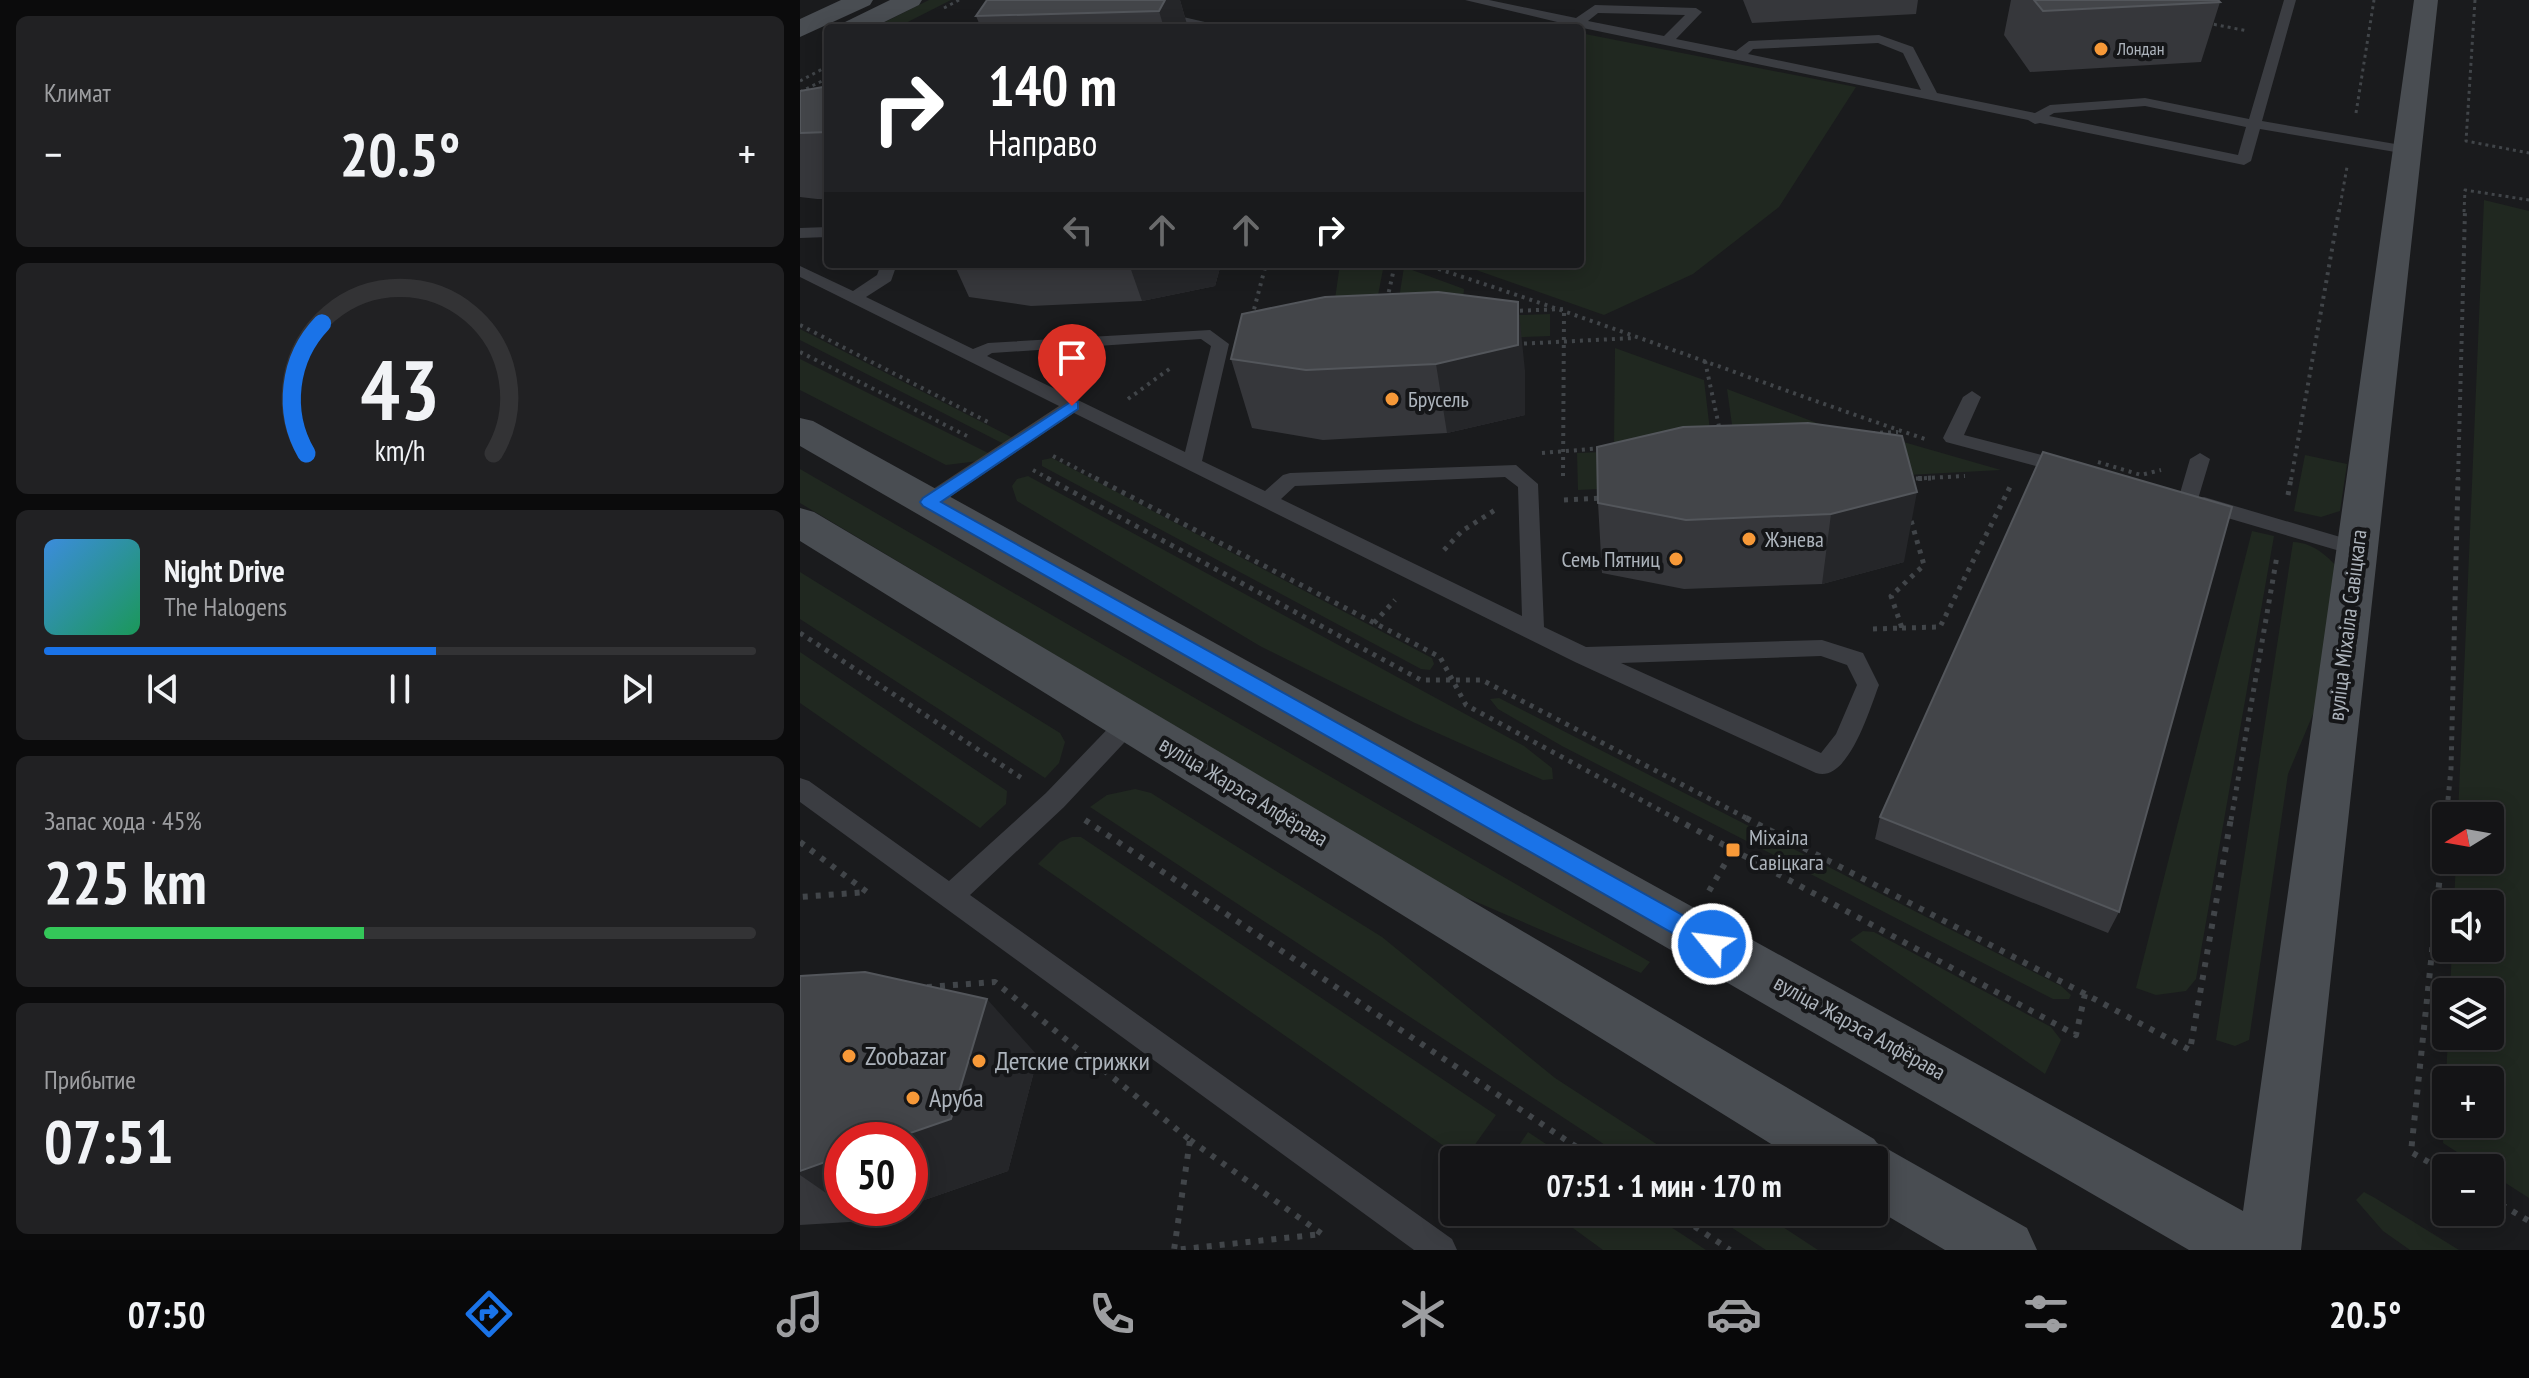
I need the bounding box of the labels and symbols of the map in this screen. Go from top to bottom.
place label: Лондан [2116,37,2165,60]
marker: Лондан [2092,40,2110,58]
pin [1038,324,1106,406]
place label: Брусель [1408,385,1469,413]
marker: Брусель [1383,390,1401,408]
place label: Жэнева [1764,525,1824,553]
street label: вуліца Міхаіла Савіцкага [2321,528,2373,722]
marker: Жэнева [1740,530,1758,548]
place label: Семь Пятниц [1562,545,1660,573]
marker: Семь Пятниц [1667,550,1685,568]
street label: вуліца Жарэса Алфёрава [1155,730,1333,852]
north arrow [2432,802,2504,874]
place label: Міхаіла Савіцкага [1749,823,1824,876]
marker: Міхаіла Савіцкага [1724,841,1742,859]
position arrow [1670,902,1754,986]
street label: вуліца Жарэса Алфёрава [1769,968,1951,1086]
place label: Zoobazar [865,1039,946,1072]
place label: Детские стрижки [995,1044,1150,1077]
marker: Zoobazar [840,1047,858,1065]
marker: Детские стрижки [970,1052,988,1070]
place label: Аруба [929,1081,984,1114]
marker: Аруба [904,1089,922,1107]
speed limit sign: 50 [824,1122,928,1226]

